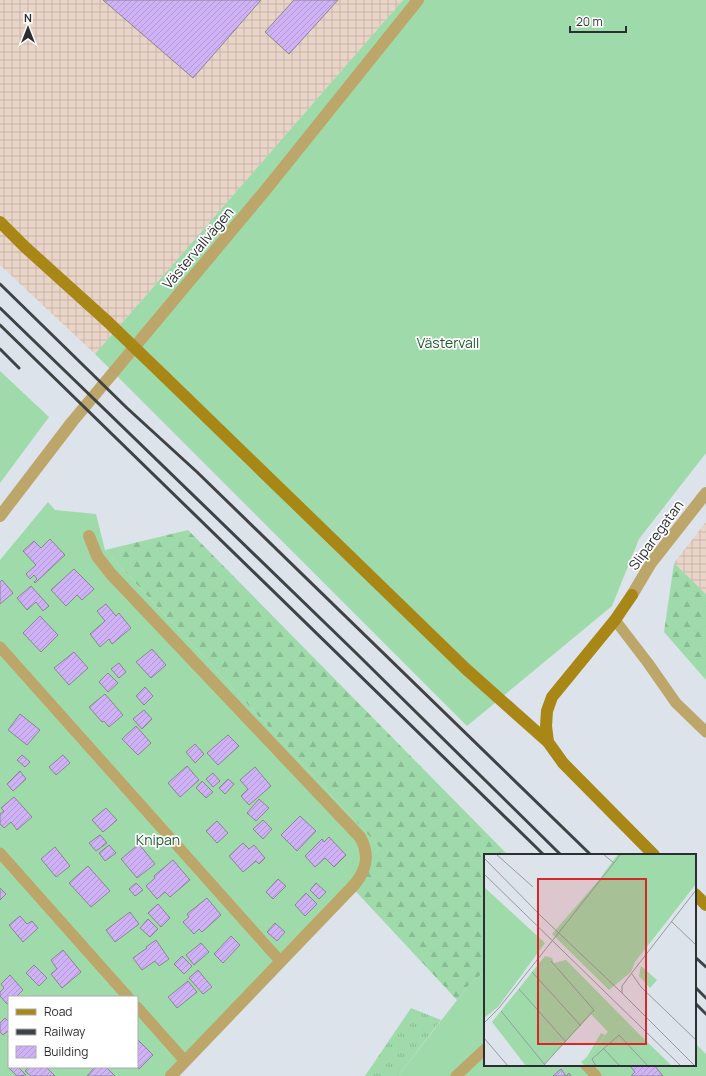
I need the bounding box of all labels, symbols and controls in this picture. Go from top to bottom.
north arrow [8,8,48,48]
scale bar [570,8,626,34]
text: N [24,10,32,25]
text: 20 m [576,13,603,30]
street label: Västervallvägen [158,203,238,293]
park label: Västervall [417,333,479,352]
street label: Sliparegatan [624,496,687,573]
park label: Knipan [136,830,180,849]
inset map [484,854,696,1066]
legend [8,996,138,1068]
text: Road [44,1003,72,1020]
text: Railway [44,1023,86,1040]
text: Building [44,1043,88,1060]

